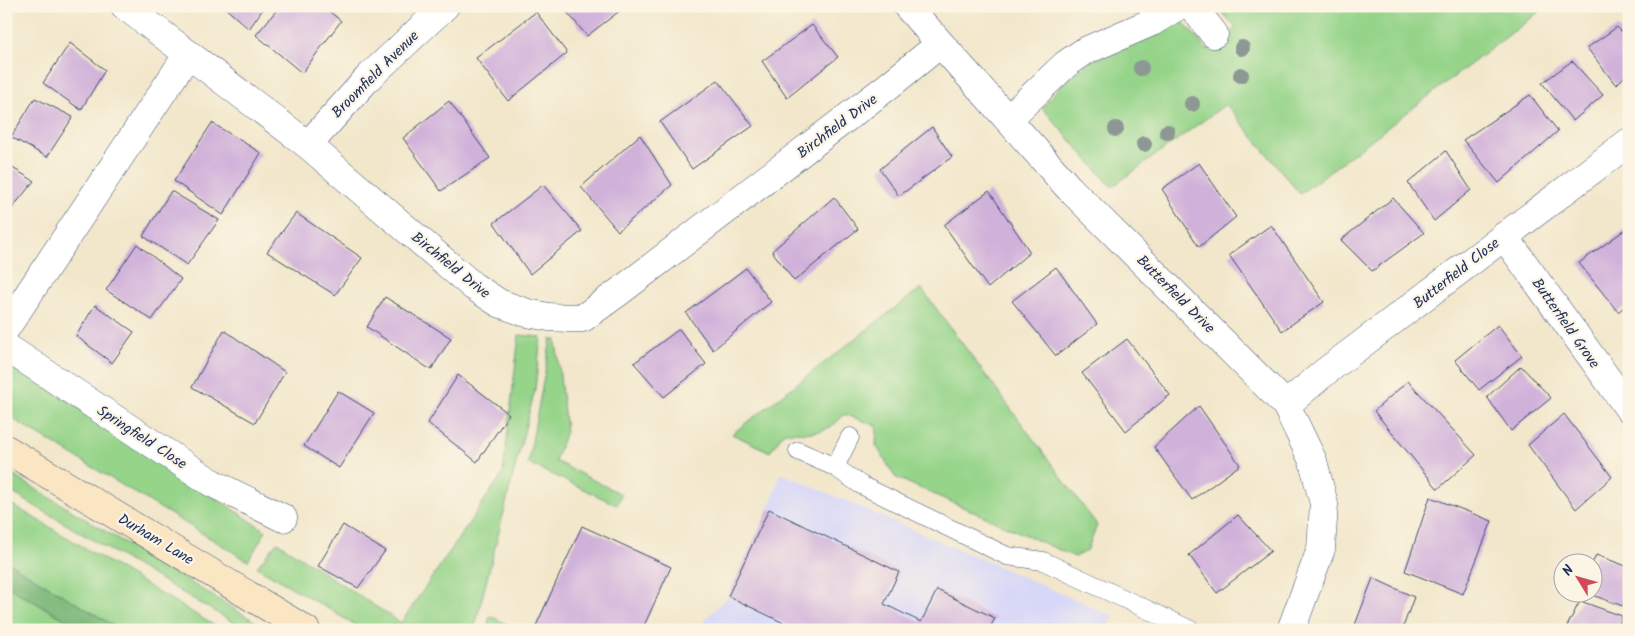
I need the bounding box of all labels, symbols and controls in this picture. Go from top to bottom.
street label: Broomfield Avenue [326,25,425,124]
street label: Birchfield Drive [792,88,883,165]
street label: Birchfield Drive [406,226,495,305]
street label: Butterfield Close [1408,232,1505,315]
street label: Butterfield Drive [1130,250,1220,340]
street label: Butterfield Grove [1525,273,1606,374]
street label: Springfield Close [92,400,191,476]
street label: Durham Lane [113,508,198,572]
north arrow [1552,554,1602,604]
text: N [1557,561,1580,581]

